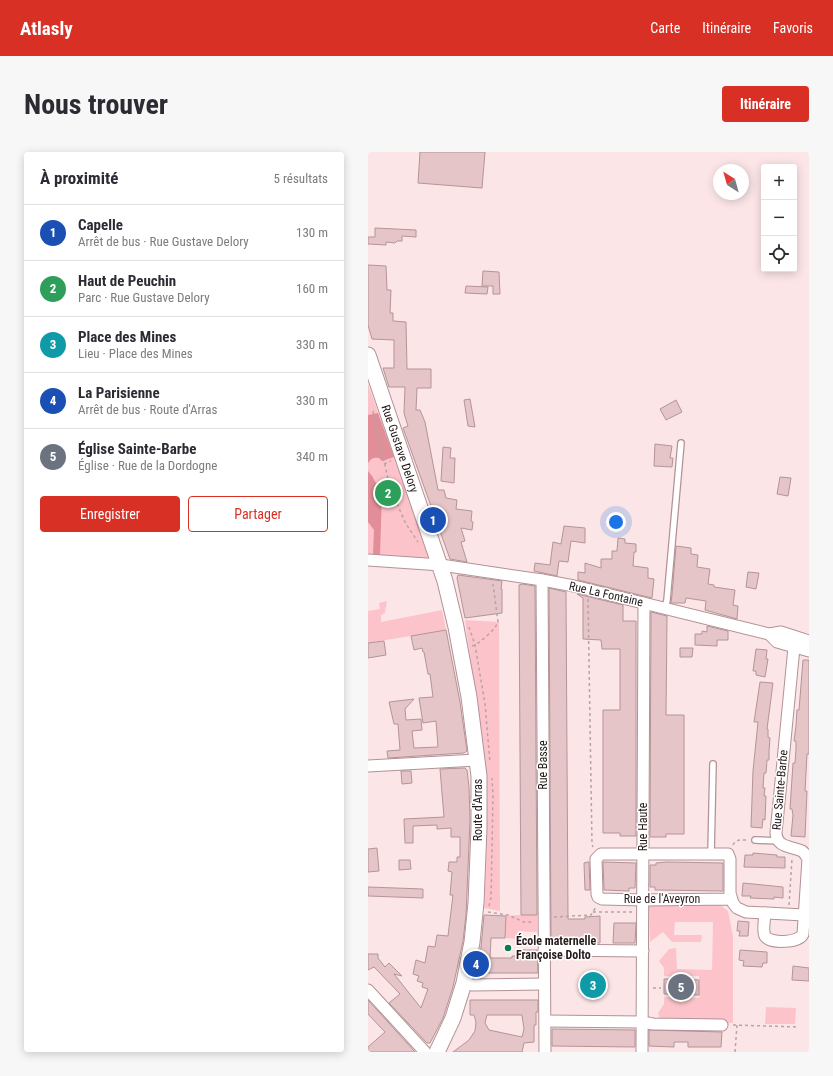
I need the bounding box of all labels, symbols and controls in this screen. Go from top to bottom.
text: Atlasly [20,17,73,40]
text: Carte [650,20,680,36]
text: Itinéraire [702,20,751,36]
text: Favoris [773,20,813,36]
button: Itinéraire [722,86,809,122]
text: Nous trouver [24,88,168,121]
north arrow [713,164,749,200]
map controls [761,164,797,272]
button: + [761,164,797,200]
text: À proximité [40,168,118,188]
text: 5 résultats [274,171,328,186]
button: − [761,200,797,236]
text: Capelle [78,216,123,234]
text: 1 [50,225,56,240]
text: 130 m [296,225,328,240]
text: Arrêt de bus · Rue Gustave Delory [78,234,249,249]
button: locate [761,236,797,272]
text: Haut de Peuchin [78,272,176,290]
text: 2 [50,281,56,296]
text: 160 m [296,281,328,296]
text: Parc · Rue Gustave Delory [78,290,210,305]
text: Place des Mines [78,328,176,346]
text: 3 [50,337,56,352]
text: 330 m [296,337,328,352]
text: Lieu · Place des Mines [78,346,193,361]
text: La Parisienne [78,384,160,402]
text: 4 [50,393,56,408]
text: 330 m [296,393,328,408]
text: Arrêt de bus · Route d'Arras [78,402,217,417]
street label: Rue Gustave Delory [379,403,421,494]
text: Église Sainte-Barbe [78,440,196,458]
text: 5 [50,449,56,464]
text: 340 m [296,449,328,464]
text: Église · Rue de la Dordogne [78,458,217,473]
pin: 2 [375,478,401,508]
button: Enregistrer [40,496,180,532]
button: Partager [188,496,328,532]
pin: 1 [420,505,446,535]
your location [606,512,626,532]
street label: Rue La Fontaine [568,579,645,609]
street label: Rue Basse [536,740,550,790]
street label: Rue Sainte-Barbe [770,749,791,831]
street label: Route d'Arras [471,779,485,841]
street label: Rue Haute [636,802,650,851]
street label: Rue de l'Aveyron [624,892,701,906]
place label: École maternelle Françoise Dolto [516,933,596,962]
marker: École maternelle Françoise Dolto [503,943,513,953]
pin: 4 [463,949,489,979]
pin: 3 [580,970,606,1000]
pin: 5 [668,972,694,1002]

